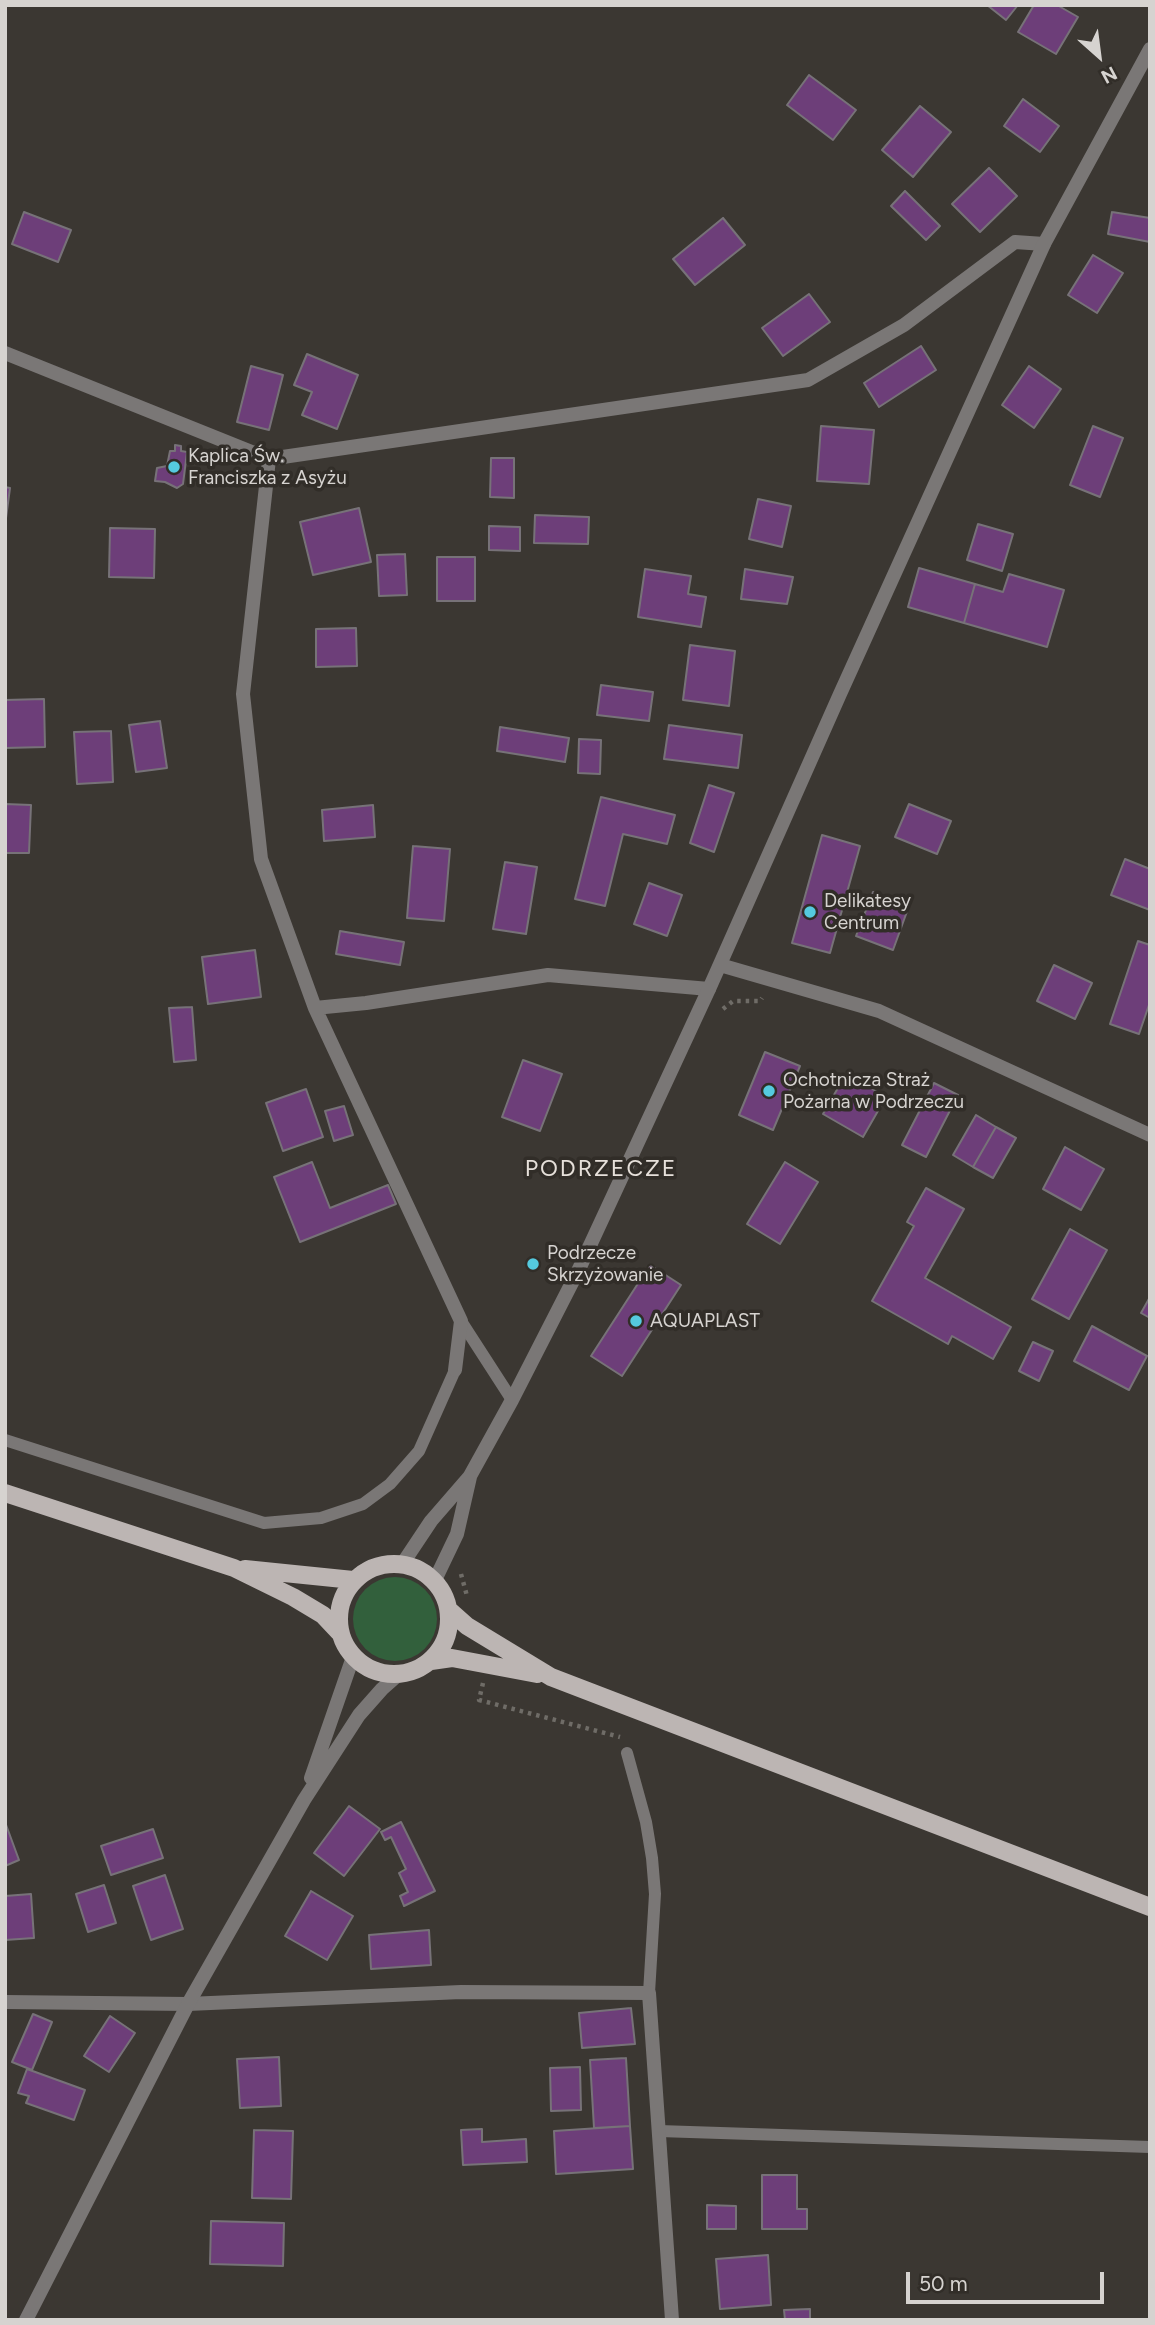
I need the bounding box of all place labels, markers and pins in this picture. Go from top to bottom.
place label: Kaplica Św. Franciszka z Asyżu [188,445,347,489]
marker: Kaplica Św. Franciszka z Asyżu [166,459,182,475]
place label: Delikatesy Centrum [824,890,911,934]
marker: Delikatesy Centrum [802,904,818,920]
place label: Ochotnicza Straż Pożarna w Podrzeczu [783,1069,964,1113]
marker: Ochotnicza Straż Pożarna w Podrzeczu [761,1083,777,1099]
place label: Podrzecze Skrzyżowanie [547,1242,663,1286]
marker: Podrzecze Skrzyżowanie [525,1256,541,1272]
place label: AQUAPLAST [650,1310,760,1332]
marker: AQUAPLAST [628,1313,644,1329]

